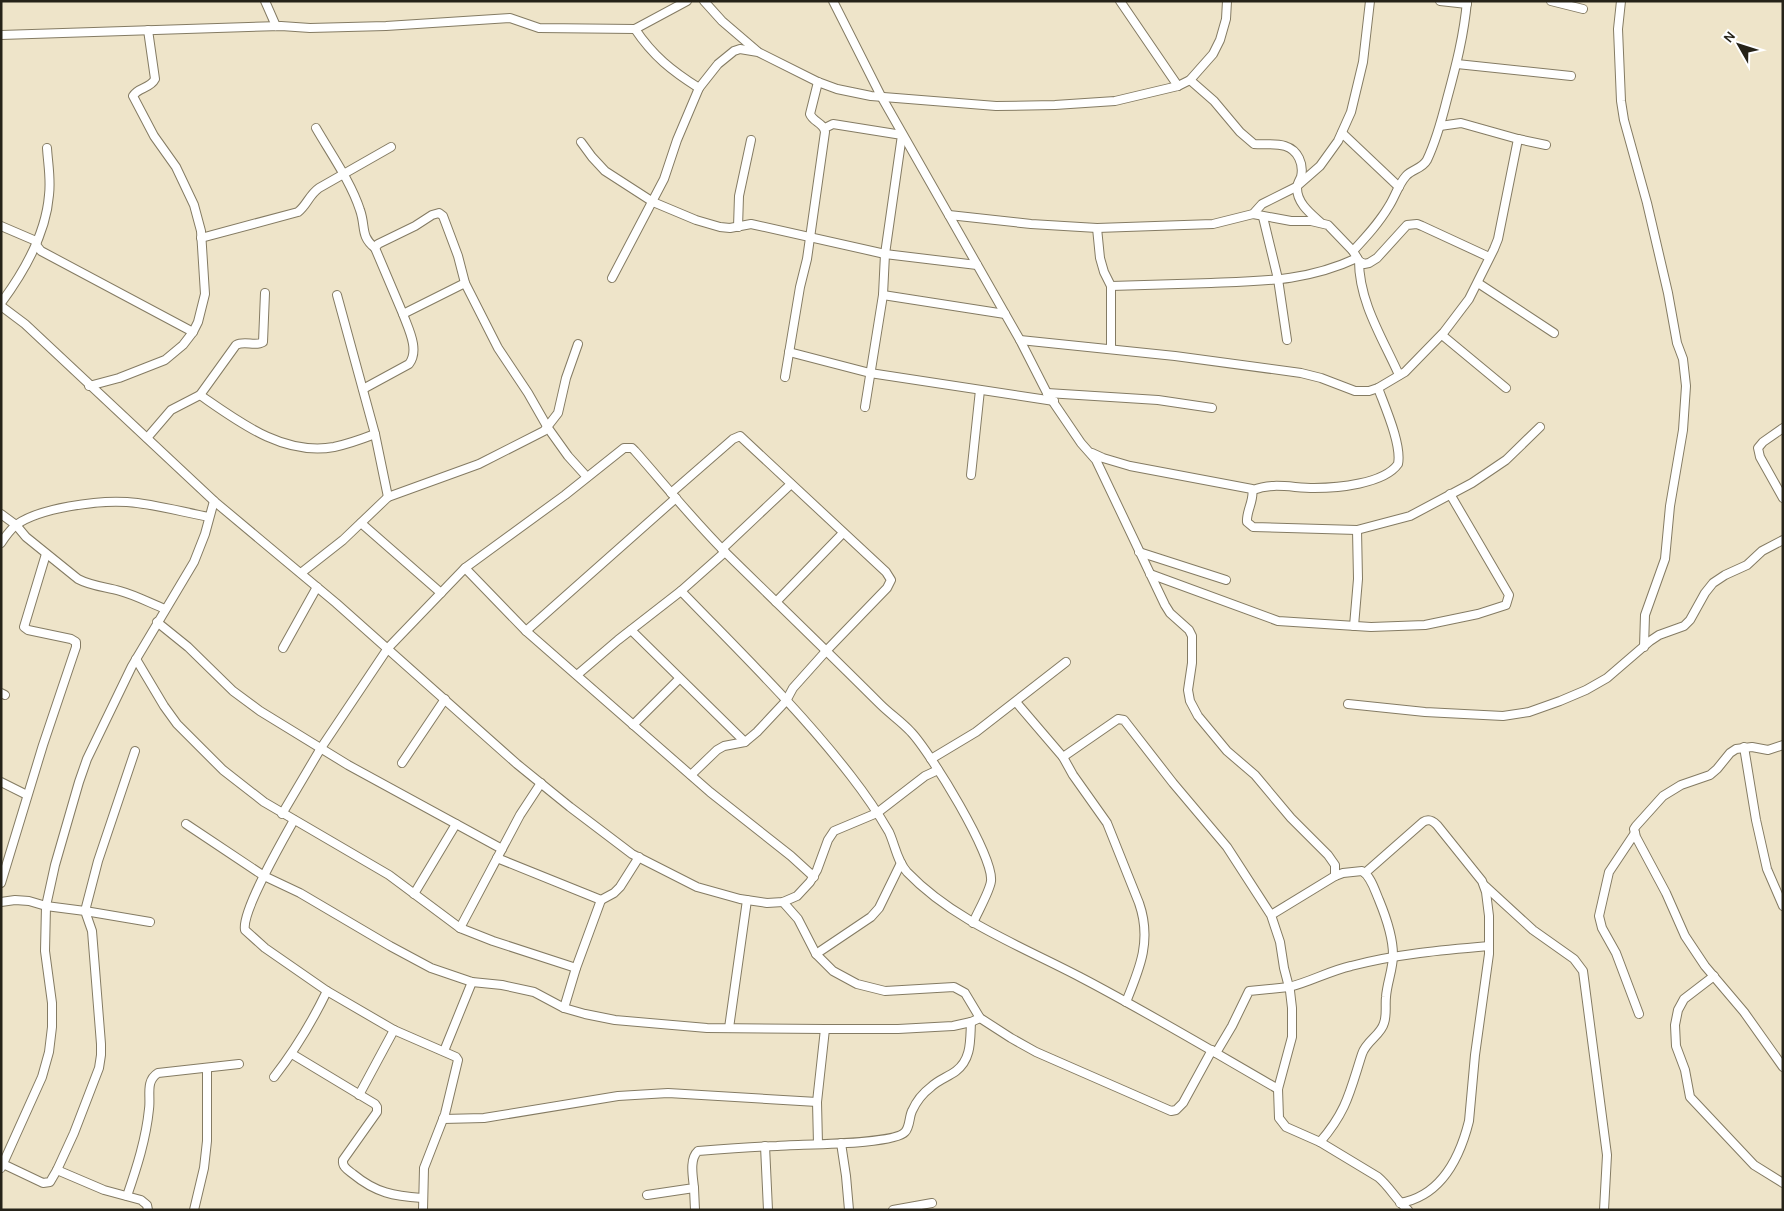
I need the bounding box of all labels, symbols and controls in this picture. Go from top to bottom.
north arrow [1714,20,1764,70]
text: N [1720,28,1739,46]

